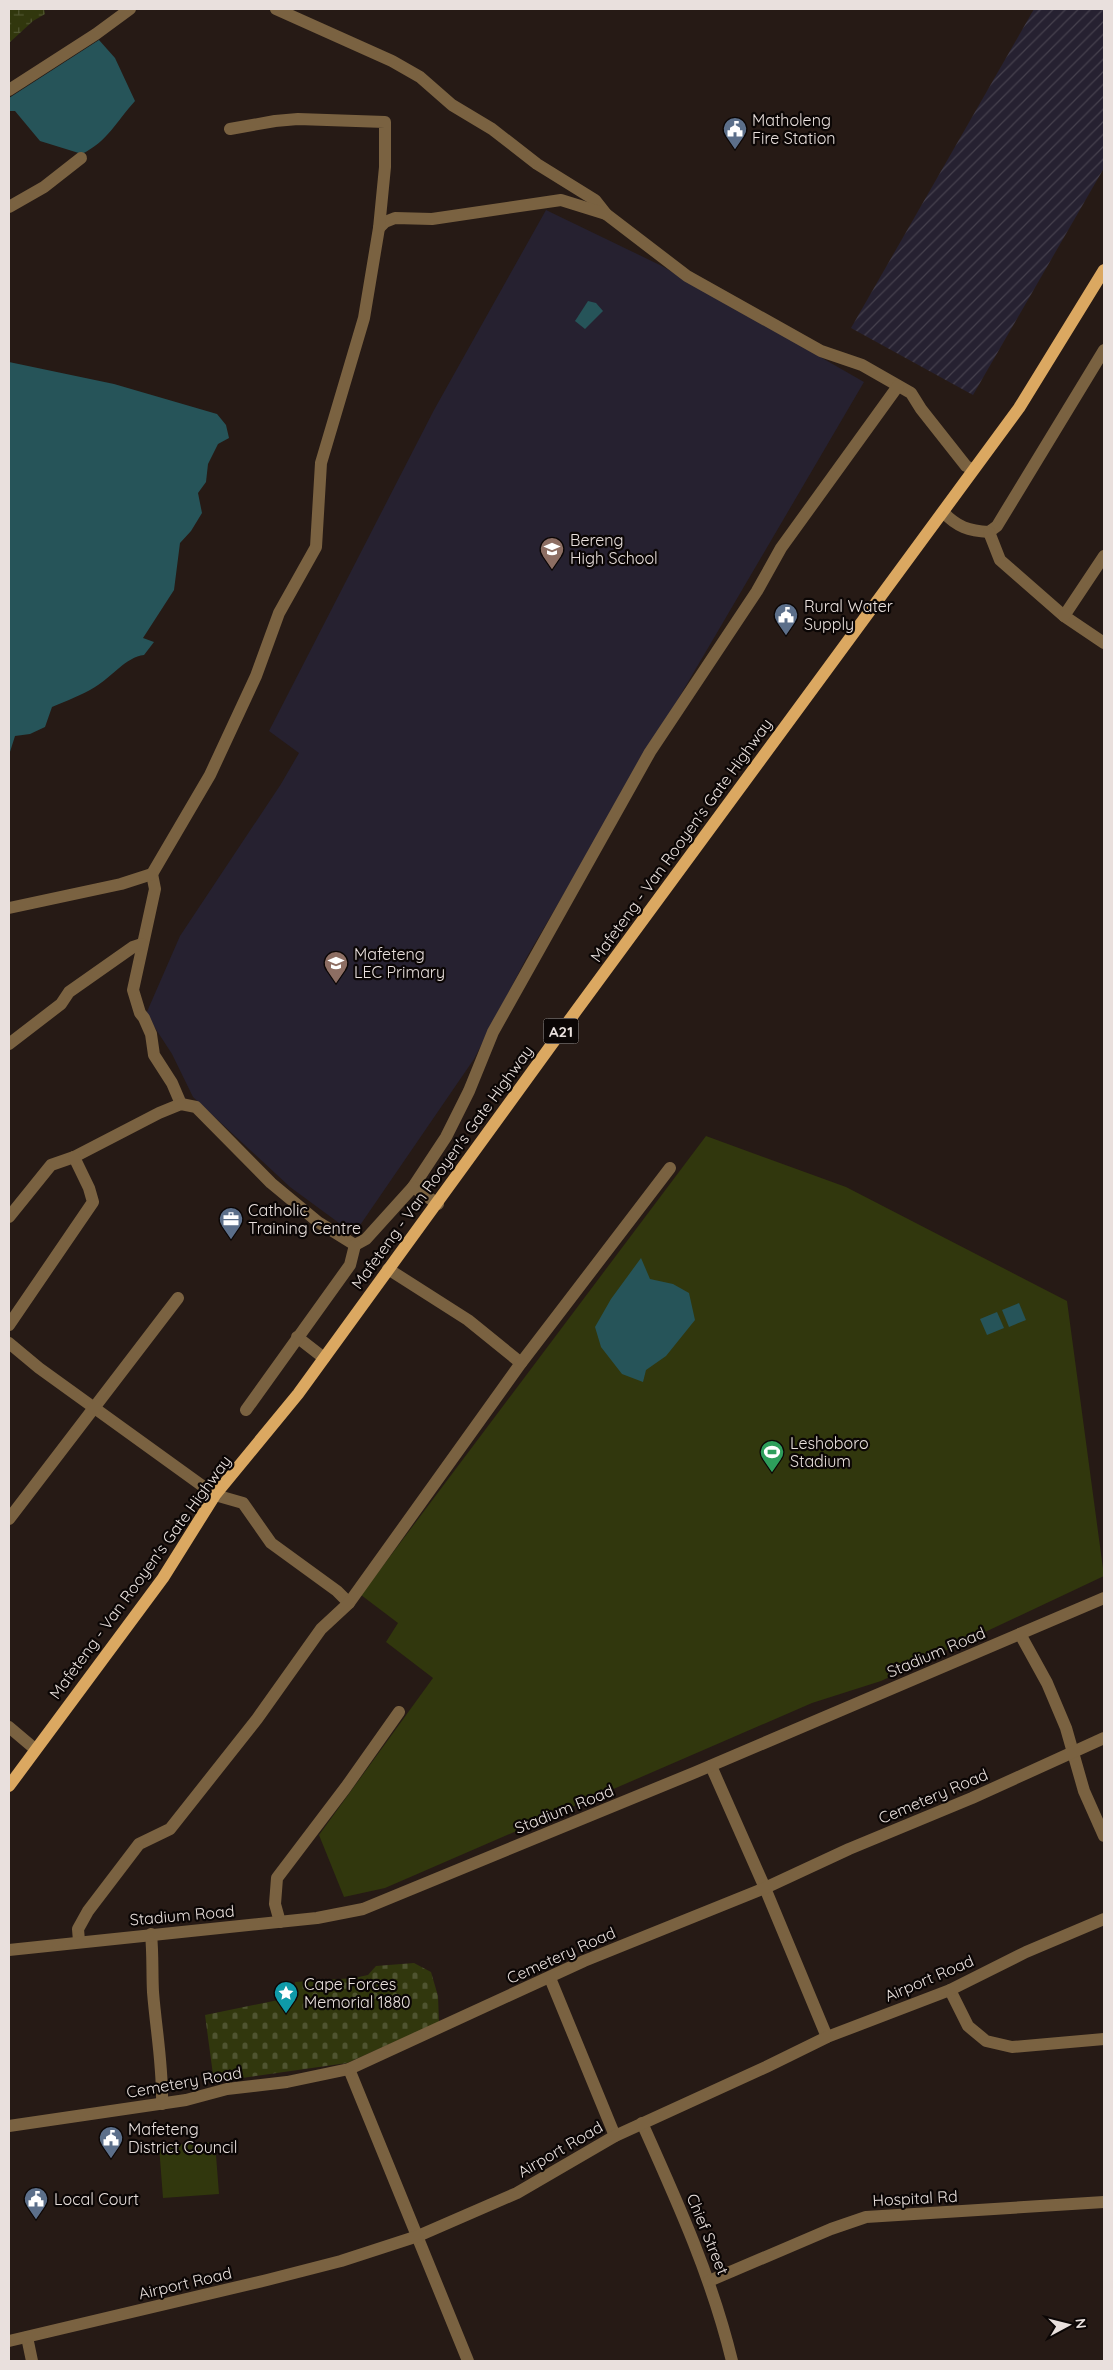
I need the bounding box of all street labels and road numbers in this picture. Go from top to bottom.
street label: Mafeteng - Van Rooyen's Gate Highway [586,714,776,966]
road number: A21 [544,1018,578,1044]
street label: Mafeteng - Van Rooyen's Gate Highway [347,1041,537,1293]
street label: Mafeteng - Van Rooyen's Gate Highway [45,1451,235,1703]
street label: Stadium Road [884,1622,988,1682]
street label: Cemetery Road [875,1764,991,1828]
street label: Stadium Road [512,1780,616,1838]
street label: Stadium Road [129,1900,235,1930]
street label: Cemetery Road [504,1922,618,1988]
street label: Airport Road [881,1950,977,2006]
street label: Cemetery Road [125,2062,243,2102]
street label: Airport Road [514,2117,606,2181]
street label: Hospital Rd [872,2186,958,2210]
street label: Chief Street [683,2190,733,2278]
street label: Airport Road [136,2263,234,2303]

